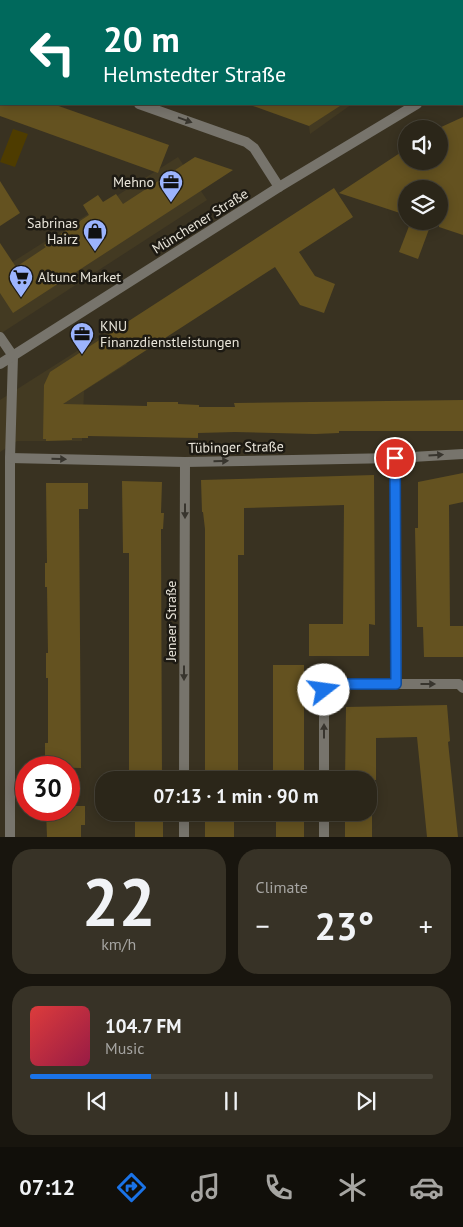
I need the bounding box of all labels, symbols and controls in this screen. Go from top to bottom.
text: 20 m [103,16,180,62]
icon: left [20,20,85,85]
text: Helmstedter Straße [103,60,286,88]
one-way arrow [178,116,193,124]
map controls [398,120,448,230]
button: sound [398,120,448,170]
office icon: Mehno [158,169,184,203]
place label: Mehno [113,173,154,191]
button: layers [398,180,448,230]
street label: Münchener Straße [149,184,251,258]
place label: Sabrinas Hairz [27,214,78,248]
shop icon: Sabrinas Hairz [82,218,108,252]
supermarket icon: Altunc Market [8,264,34,298]
place label: Altunc Market [38,268,121,286]
place label: KNU Finanzdienstleistungen [100,317,239,351]
office icon: KNU Finanzdienstleistungen [69,321,95,355]
street label: Tübinger Straße [188,437,284,457]
pin [374,437,416,479]
icon: arrive [381,444,409,472]
one-way arrow [429,451,445,459]
one-way arrow [51,455,67,463]
one-way arrow [214,457,230,465]
one-way arrow [181,503,189,519]
street label: Jenaer Straße [162,581,180,662]
position arrow [297,663,349,715]
one-way arrow [180,666,188,682]
one-way arrow [420,680,436,688]
one-way arrow [320,723,328,739]
speed limit sign: 30 [15,756,80,821]
text: 07:13 · 1 min · 90 m [153,784,319,808]
text: 22 [82,859,156,943]
text: Climate [256,877,308,897]
text: 23° [314,901,374,950]
text: − [256,907,270,944]
text: + [419,907,433,944]
text: km/h [101,934,136,954]
text: 104.7 FM [105,1014,181,1038]
text: Music [105,1038,145,1058]
icon: previous [83,1087,111,1115]
icon: pause [217,1087,245,1115]
icon: next [352,1087,380,1115]
icon: directions [114,1170,149,1205]
icon: music [188,1170,223,1205]
icon: phone [261,1170,296,1205]
icon: climate [335,1170,370,1205]
icon: car [409,1170,444,1205]
text: 07:12 [19,1173,75,1201]

